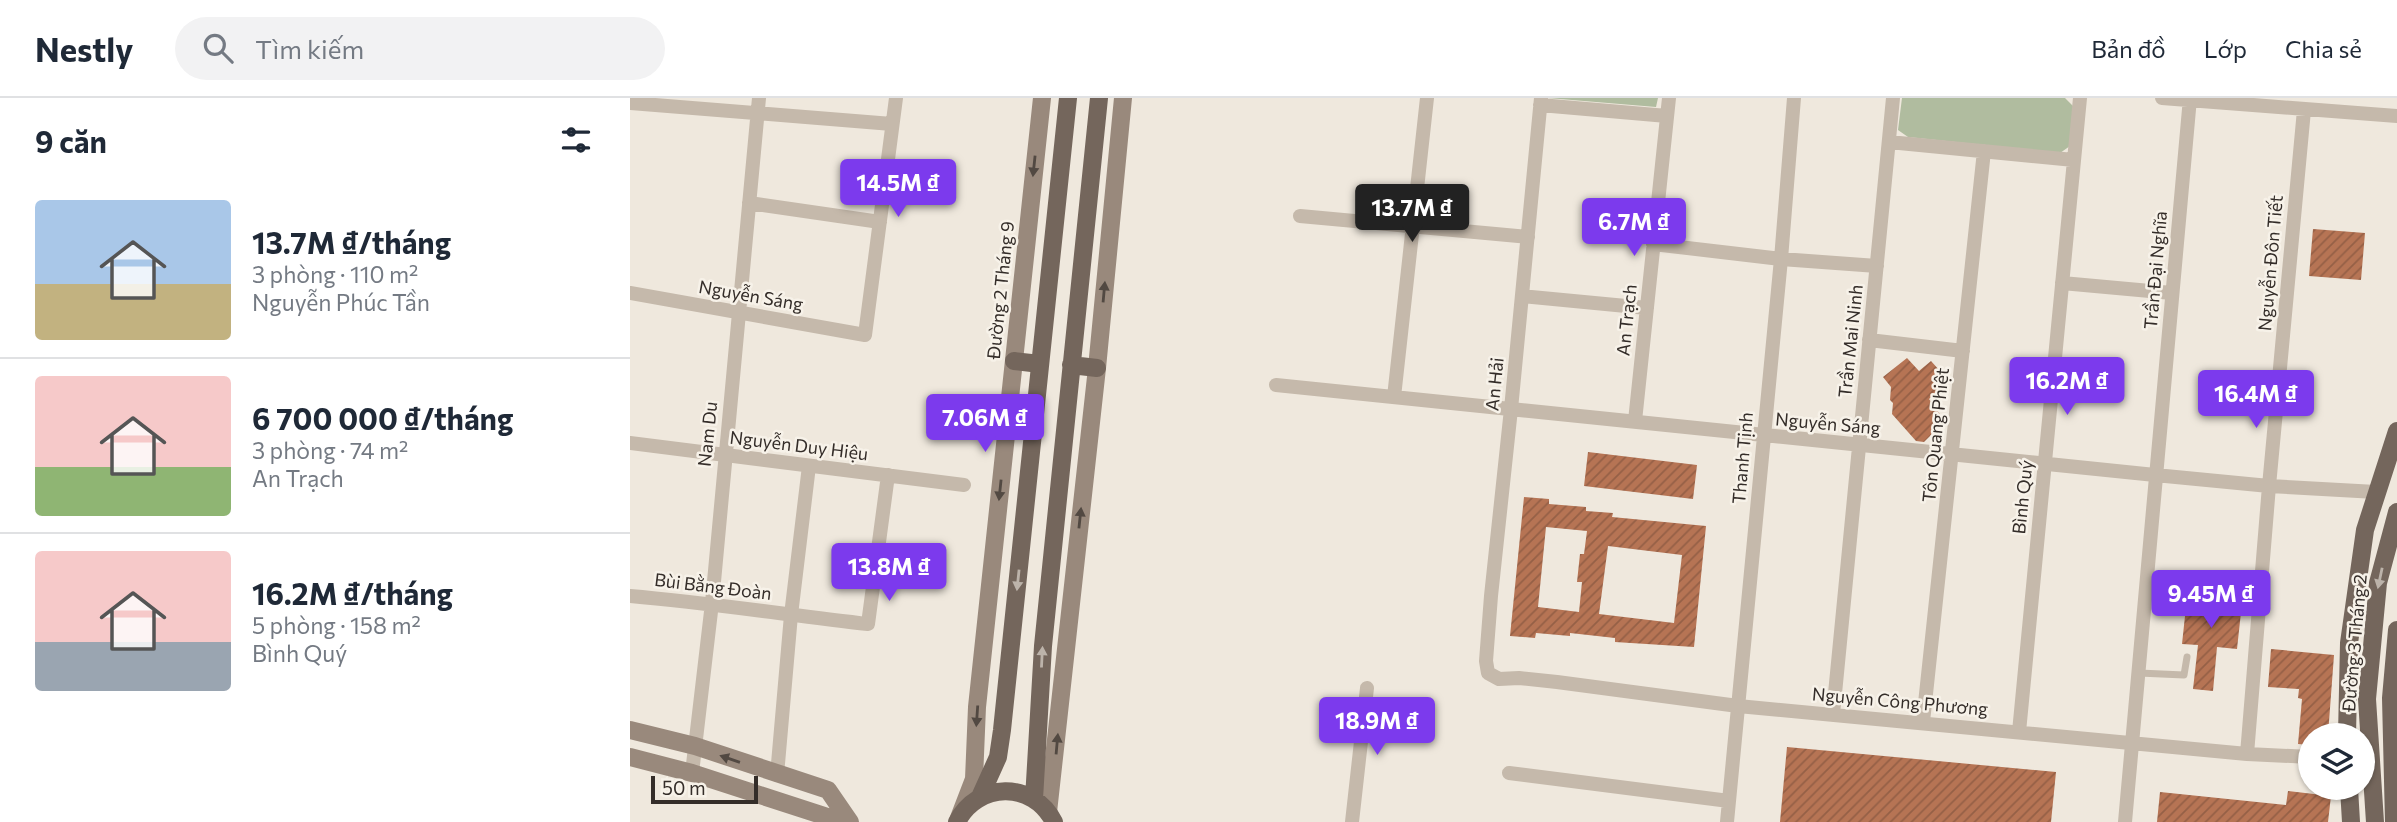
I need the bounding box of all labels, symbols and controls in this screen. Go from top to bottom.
search box [175,17,665,80]
text: Nestly [35,28,133,69]
icon: search [199,29,237,67]
text: Tìm kiếm [255,33,364,64]
text: Bản đồ [2091,34,2166,63]
text: Lớp [2204,34,2247,63]
text: Chia sẻ [2285,34,2362,63]
icon: filters [557,121,595,159]
text: 9 căn [35,122,107,159]
one-way arrow [1029,155,1040,177]
pin: 14.5M ₫ [833,159,963,219]
text: 14.5M ₫ [856,168,940,196]
pin: 13.7M ₫ [1347,184,1477,244]
text: 13.7M ₫ [1371,193,1453,221]
street label: Nguyễn Đôn Tiết [2253,194,2287,332]
pin: 6.7M ₫ [1577,198,1691,258]
text: 6.7M ₫ [1598,207,1670,235]
street label: Trần Đại Nghĩa [2139,210,2171,330]
street label: Đường 2 Tháng 9 [982,220,1018,361]
text: 13.7M ₫/tháng [252,223,451,260]
icon: home [91,228,175,312]
text: 3 phòng · 110 m² [252,260,418,288]
street label: Nguyễn Sáng [697,275,805,315]
one-way arrow [1099,280,1110,302]
street label: An Trạch [1611,283,1641,357]
street label: Trần Mai Ninh [1833,283,1867,399]
text: Nguyễn Phúc Tần [252,288,430,316]
street label: An Hải [1480,356,1508,412]
pin: 16.2M ₫ [2002,358,2132,417]
text: 16.2M ₫ [2025,366,2109,394]
street label: Tôn Quang Phiệt [1917,367,1953,503]
pin: 16.4M ₫ [2191,370,2321,430]
text: 16.4M ₫ [2214,379,2298,407]
pin: 7.06M ₫ [920,394,1050,454]
text: 6 700 000 ₫/tháng [252,399,513,436]
street label: Nam Du [693,400,721,468]
text: 7.06M ₫ [942,403,1028,431]
icon: home [91,404,175,488]
street label: Nguyễn Sáng [1774,407,1882,439]
street label: Thanh Tịnh [1727,411,1757,505]
street label: Nguyễn Duy Hiệu [728,426,870,464]
text: 3 phòng · 74 m² [252,436,408,464]
street label: Bình Quý [2007,459,2037,535]
text: An Trạch [252,464,344,492]
one-way arrow [995,479,1006,501]
one-way arrow [1075,507,1086,529]
pin: 13.8M ₫ [824,544,954,603]
text: 13.8M ₫ [847,552,931,580]
one-way arrow [2374,567,2385,589]
street label: Bùi Bằng Đoàn [653,568,773,604]
one-way arrow [1012,569,1023,591]
pin: 9.45M ₫ [2146,570,2276,630]
street label: Đường 3 Tháng 2 [2337,573,2371,714]
text: 16.2M ₫/tháng [252,574,453,611]
icon: home [91,579,175,663]
text: 9.45M ₫ [2168,579,2255,607]
text: 5 phòng · 158 m² [252,611,421,639]
text: Bình Quý [252,639,347,667]
one-way arrow [1037,646,1048,668]
street label: Nguyễn Công Phương [1811,682,1989,720]
pin: 18.9M ₫ [1312,698,1442,757]
one-way arrow [971,705,982,727]
text: 18.9M ₫ [1335,706,1419,734]
map controls [2298,723,2375,800]
button: layers [2298,723,2375,800]
one-way arrow [1051,733,1062,755]
one-way arrow [720,753,741,764]
scale bar [651,773,758,805]
text: 50 m [662,776,706,799]

